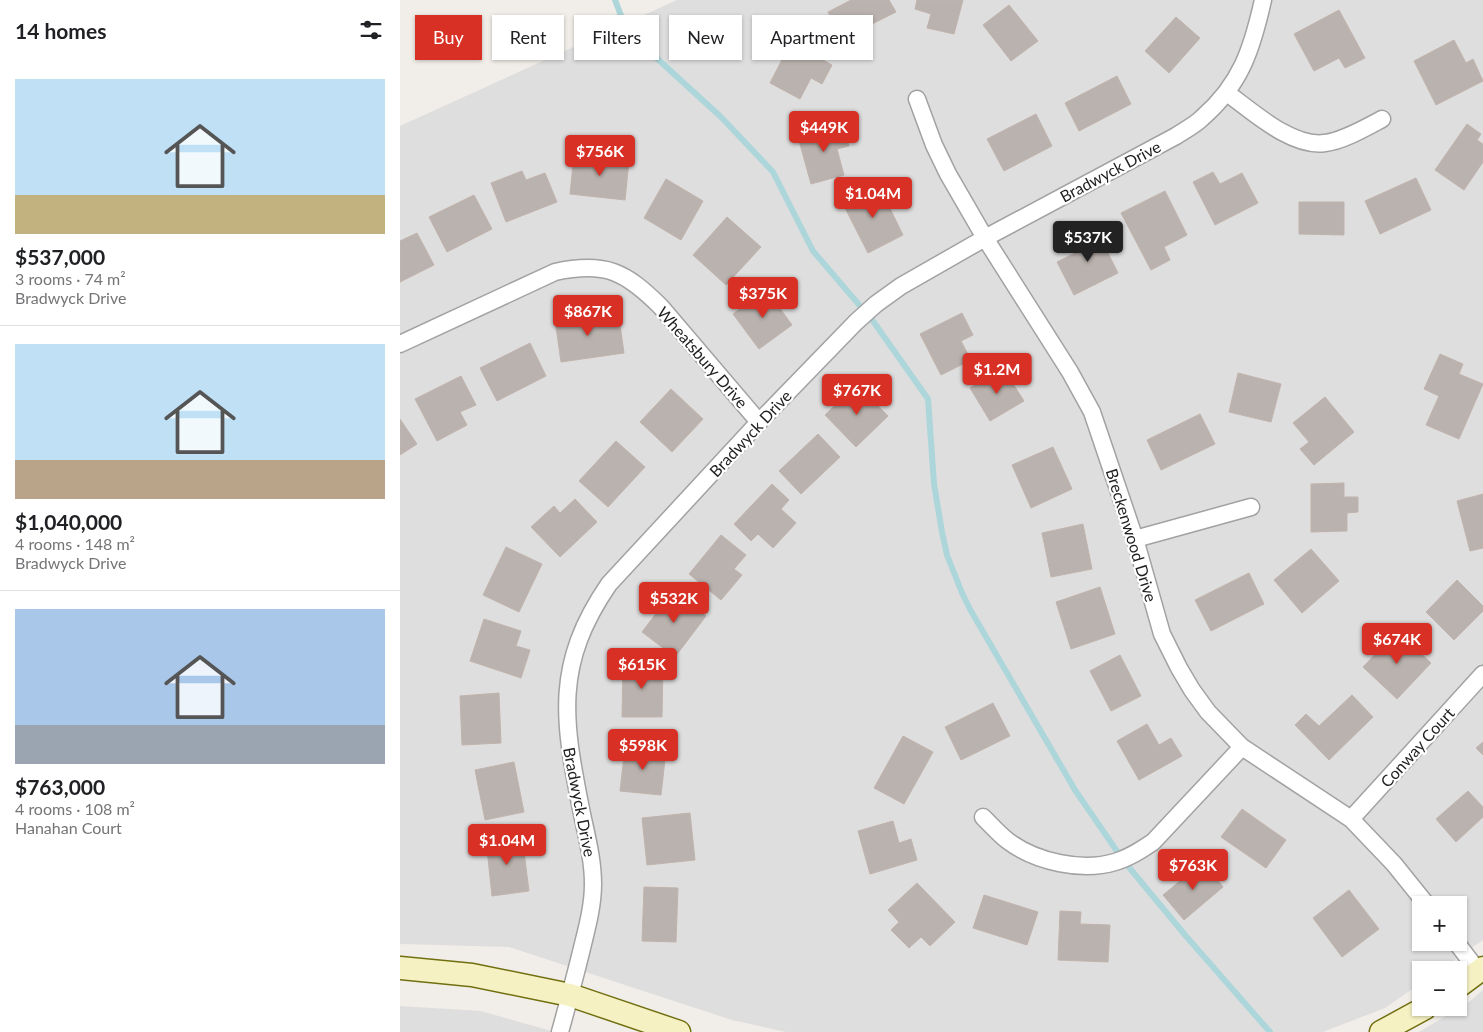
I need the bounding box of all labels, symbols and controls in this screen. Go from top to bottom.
chip: Buy [415,15,482,60]
chip: Rent [492,15,564,60]
chip: Filters [574,15,659,60]
chip: New [669,15,742,60]
chip: Apartment [752,15,873,60]
icon: filters [357,16,385,44]
text: 14 homes [15,18,106,43]
pin: $449K [789,110,859,153]
icon: home [155,111,245,201]
text: $449K [800,117,848,136]
pin: $756K [565,134,635,177]
street label: Bradwyck Drive [1056,136,1164,206]
text: $756K [576,141,624,160]
pin: $1.04M [832,176,914,219]
text: $1.04M [845,183,901,202]
pin: $537K [1053,220,1123,263]
text: $537K [1064,227,1112,246]
text: $537,000 [15,244,105,269]
text: 3 rooms · 74 m² [15,269,126,288]
pin: $375K [728,276,798,319]
text: $375K [739,283,787,302]
text: Bradwyck Drive [15,288,126,307]
pin: $867K [553,294,623,337]
text: $867K [564,301,612,320]
street label: Wheatsbury Drive [654,302,752,412]
pin: $1.2M [962,352,1032,395]
text: $1.2M [974,359,1020,378]
pin: $767K [822,374,892,416]
icon: home [155,377,245,467]
text: $767K [833,380,881,399]
street label: Bradwyck Drive [705,386,795,480]
street label: Breckenwood Drive [1103,466,1161,604]
text: $1,040,000 [15,509,122,534]
text: 4 rooms · 148 m² [15,534,135,553]
text: Bradwyck Drive [15,553,126,572]
pin: $532K [639,582,709,624]
text: $532K [650,588,698,607]
pin: $674K [1362,622,1432,665]
text: $674K [1373,629,1421,648]
icon: home [155,642,245,732]
pin: $615K [607,648,677,690]
text: $615K [618,654,666,673]
street label: Conway Court [1376,703,1458,791]
pin: $598K [608,728,678,771]
text: $598K [619,735,667,754]
street label: Bradwyck Drive [560,746,600,858]
text: $763,000 [15,774,105,799]
text: 4 rooms · 108 m² [15,799,135,818]
text: Hanahan Court [15,818,122,837]
pin: $1.04M [466,824,548,866]
text: $1.04M [479,830,535,849]
pin: $763K [1158,848,1228,891]
text: $763K [1169,855,1217,874]
map controls [1412,896,1467,1016]
button: + [1412,896,1467,951]
button: − [1412,961,1467,1016]

